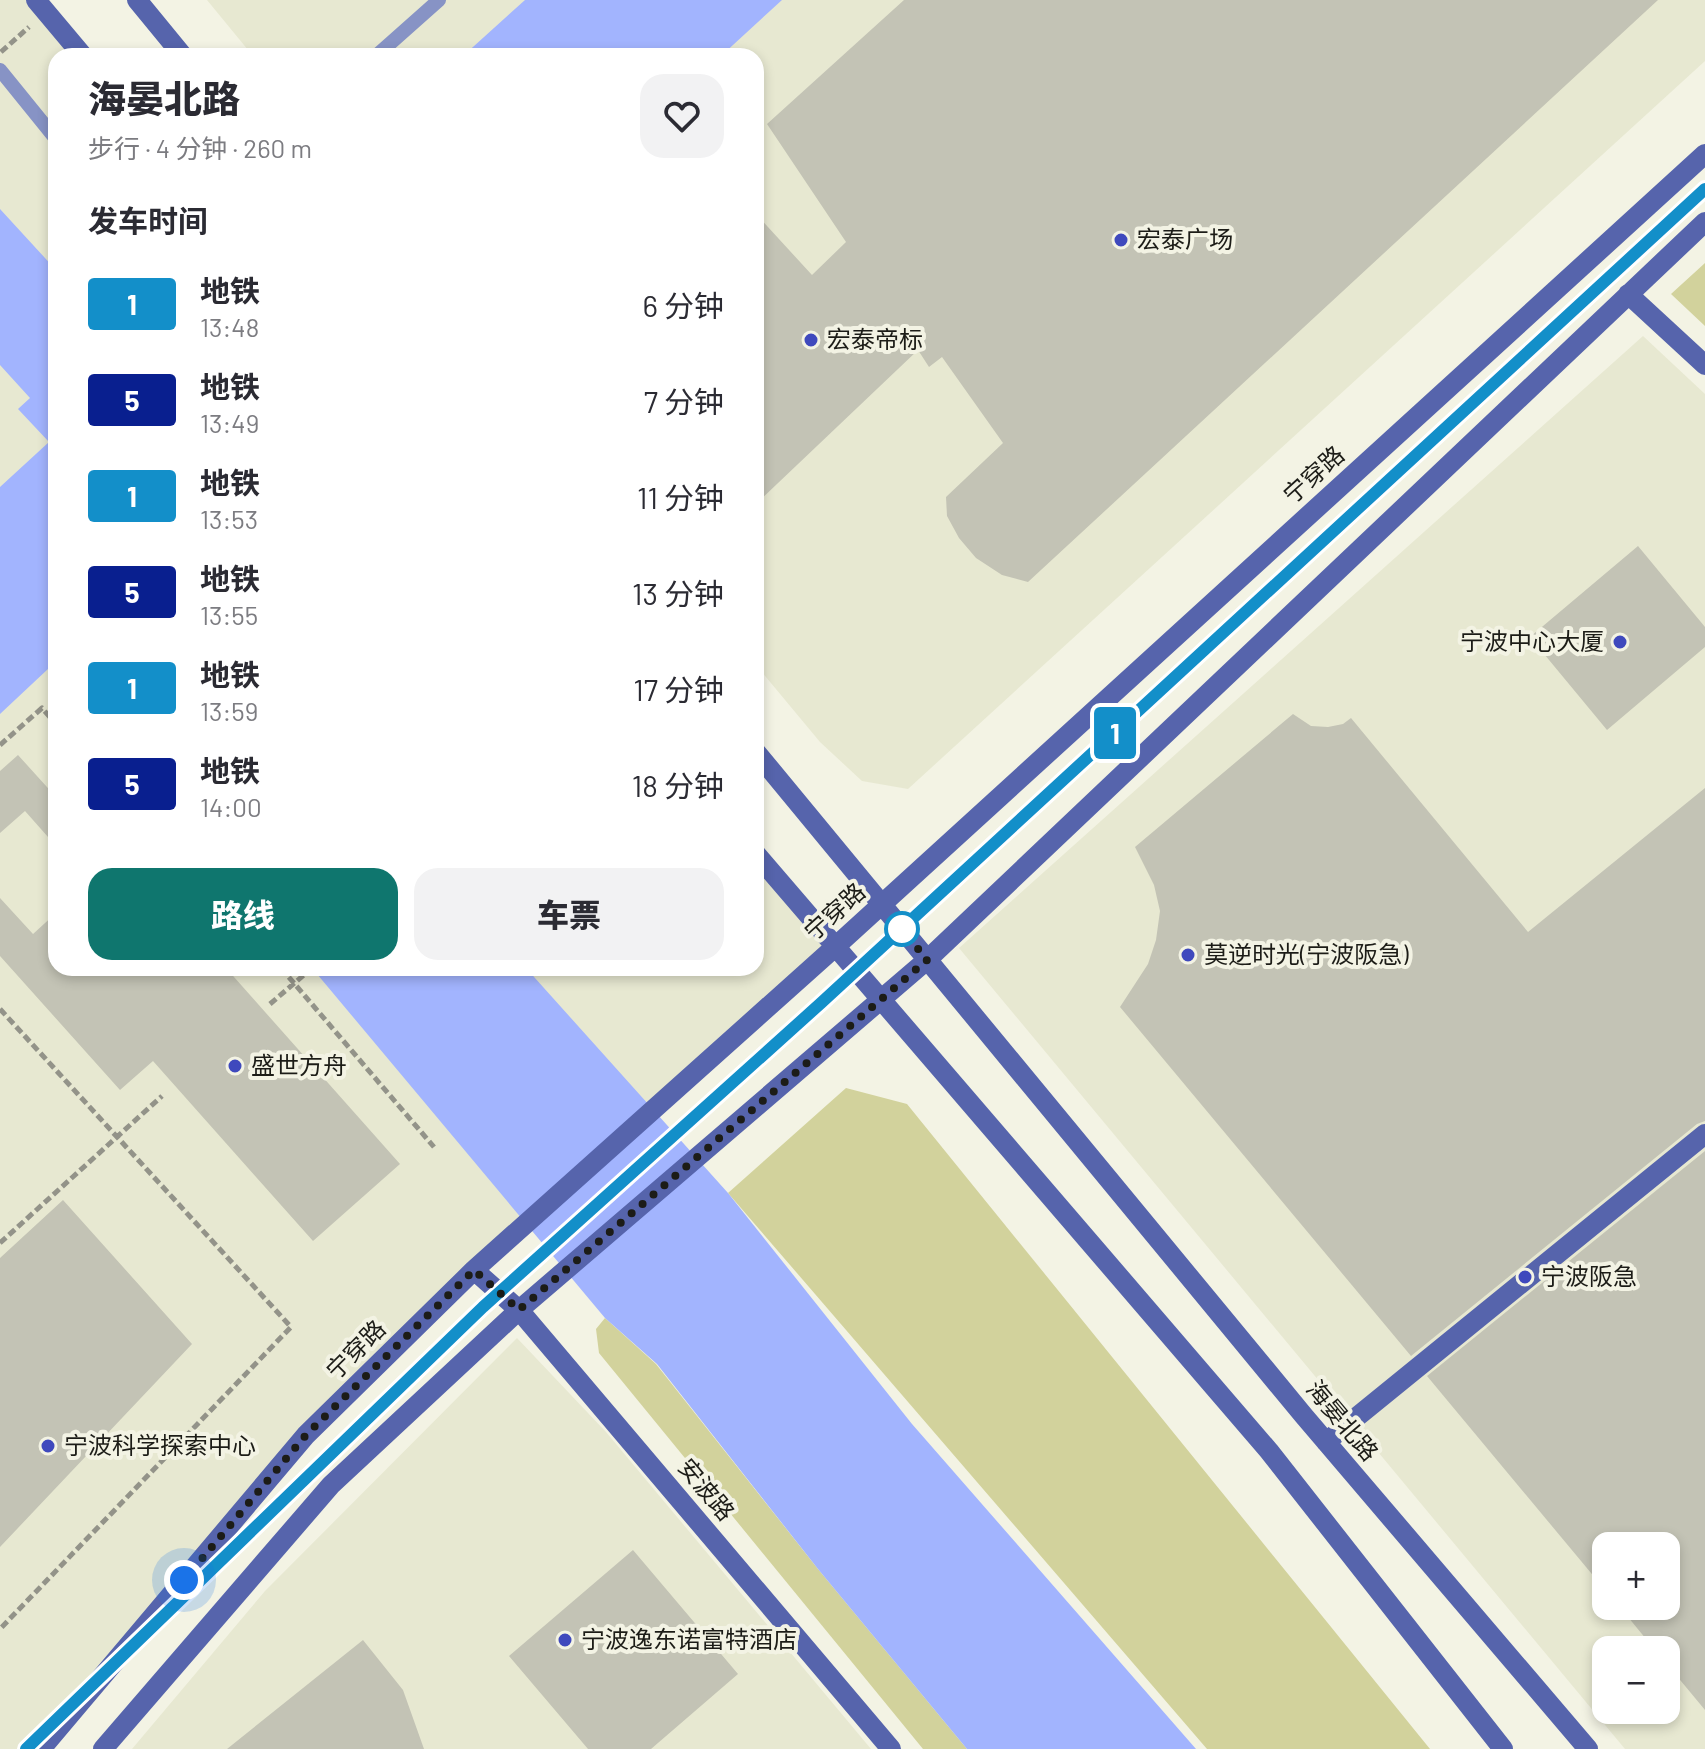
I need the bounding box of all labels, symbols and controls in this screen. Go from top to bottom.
button: heart [640,74,724,158]
text: 海晏北路 [88,75,240,121]
text: 步行 · 4 分钟 · 260 m [88,132,312,163]
text: 发车时间 [88,202,208,238]
place label: 宏泰广场 [1137,224,1233,253]
marker: 宏泰广场 [1112,231,1130,249]
text: 地铁 [200,272,260,308]
text: 1 [127,287,137,321]
text: 6 分钟 [643,287,724,323]
text: 13:48 [200,311,259,342]
place label: 宏泰帝标 [827,324,923,353]
marker: 宏泰帝标 [802,331,820,349]
text: 地铁 [200,368,260,404]
text: 5 [124,383,140,417]
text: 7 分钟 [644,383,724,419]
text: 13:49 [200,407,259,438]
street label: 宁穿路 [1277,439,1349,509]
text: 地铁 [200,464,260,500]
text: 1 [127,479,137,513]
text: 11 分钟 [637,479,724,515]
text: 13:53 [200,503,258,534]
text: 地铁 [200,560,260,596]
text: 5 [124,575,140,609]
text: 13 分钟 [632,575,724,611]
text: 13:55 [200,599,258,630]
place label: 宁波中心大厦 [1460,626,1604,655]
marker: 宁波中心大厦 [1611,633,1629,651]
text: 地铁 [200,656,260,692]
text: 1 [127,671,137,705]
text: 17 分钟 [633,671,724,707]
text: 13:59 [200,695,258,726]
line badge: 1 [1089,707,1141,759]
text: 1 [1110,716,1120,750]
text: 地铁 [200,752,260,788]
text: 5 [124,767,140,801]
text: 18 分钟 [632,767,724,803]
text: 14:00 [200,791,262,822]
button: 路线 [88,868,398,960]
button: 车票 [414,868,724,960]
street label: 宁穿路 [798,876,870,946]
unlabelled marker [885,912,919,946]
place label: 莫逆时光(宁波阪急) [1204,939,1409,968]
marker: 莫逆时光(宁波阪急) [1179,946,1197,964]
place label: 盛世方舟 [251,1050,347,1079]
marker: 盛世方舟 [226,1057,244,1075]
place label: 宁波阪急 [1541,1261,1637,1290]
marker: 宁波阪急 [1516,1268,1534,1286]
street label: 宁穿路 [319,1313,391,1385]
street label: 海晏北路 [1301,1374,1385,1466]
place label: 宁波科学探索中心 [64,1430,256,1459]
marker: 宁波科学探索中心 [39,1437,57,1455]
street label: 安波路 [673,1452,741,1526]
map controls [1592,1532,1680,1724]
button: + [1592,1532,1680,1620]
your location [164,1560,204,1600]
place label: 宁波逸东诺富特酒店 [581,1624,797,1653]
marker: 宁波逸东诺富特酒店 [556,1631,574,1649]
button: − [1592,1636,1680,1724]

